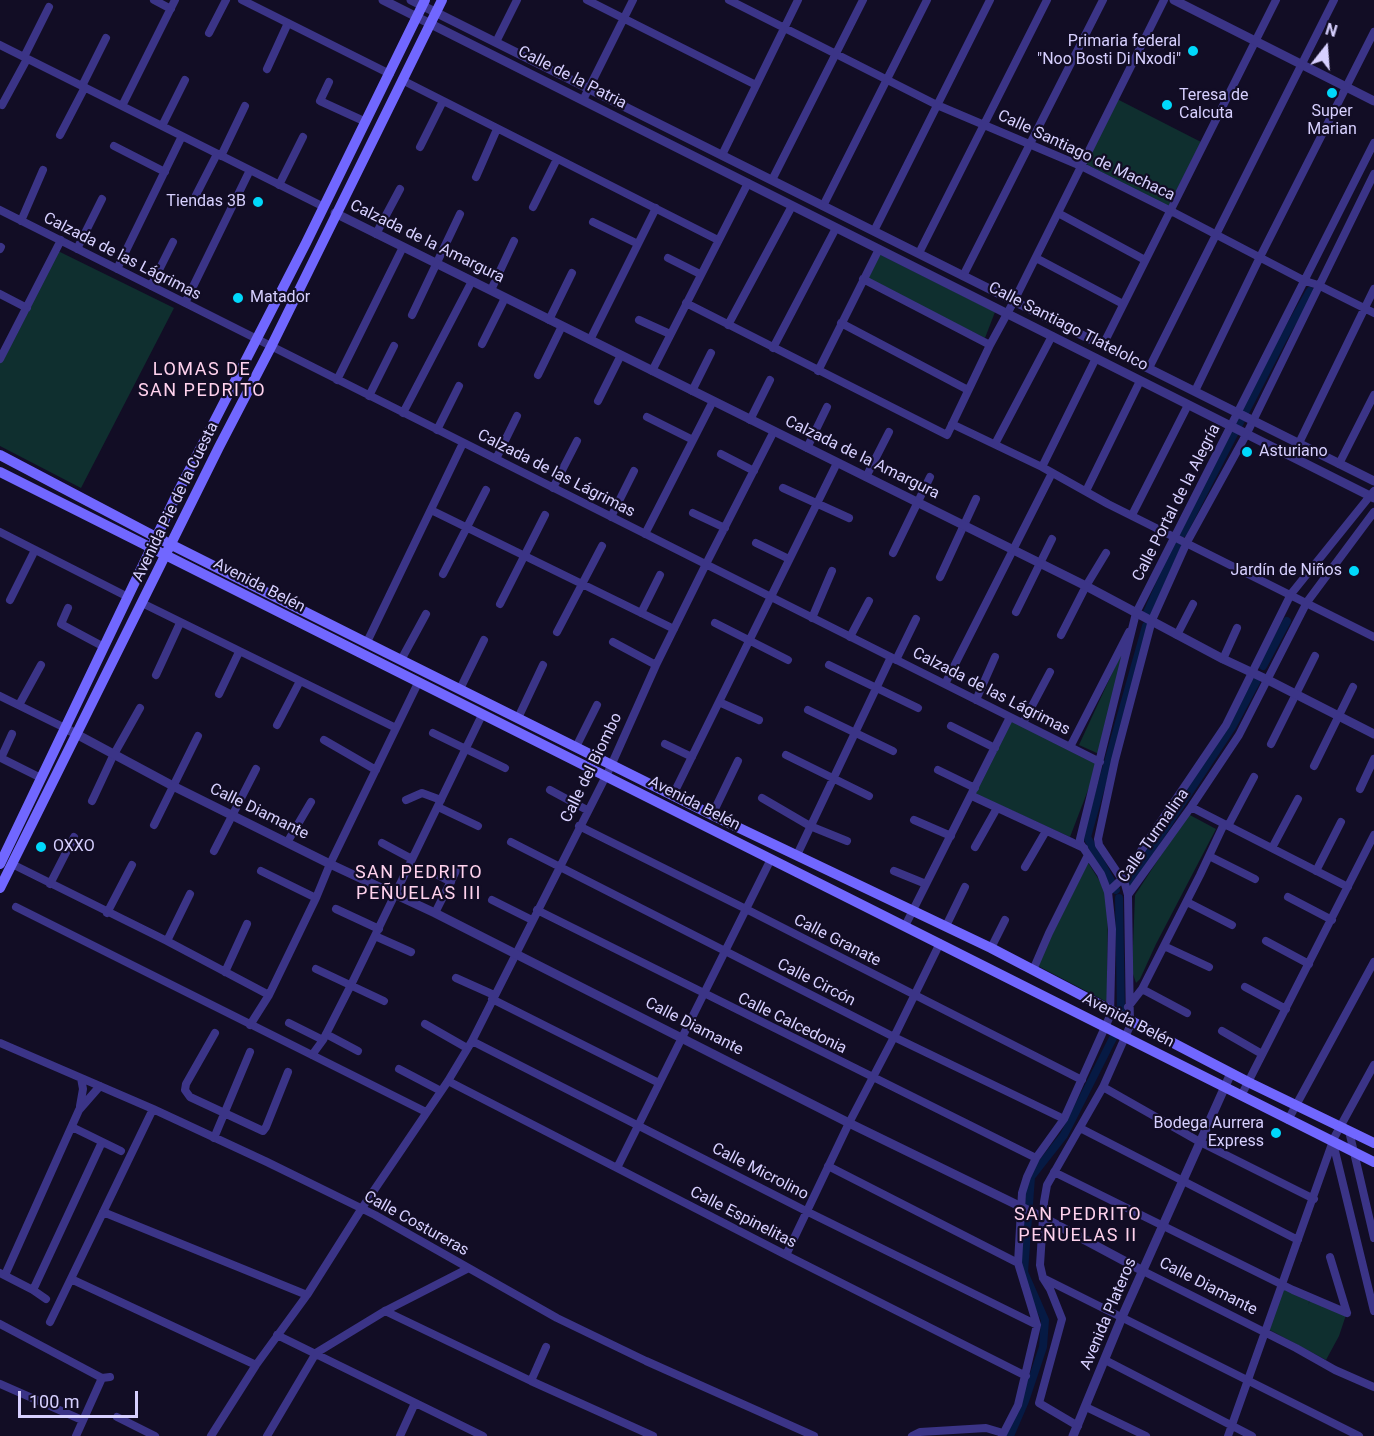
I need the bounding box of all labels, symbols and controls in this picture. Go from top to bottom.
north arrow [1296,18,1356,78]
text: N [1323,20,1340,41]
place label: Primaria federal "Noo Bosti Di Nxodi" [1037,32,1181,70]
street label: Calle de la Patria [514,42,630,114]
marker: Primaria federal "Noo Bosti Di Nxodi" [1186,44,1200,58]
place label: Teresa de Calcuta [1179,86,1248,124]
marker: Super Marian [1325,86,1339,100]
marker: Teresa de Calcuta [1160,98,1174,112]
place label: Super Marian [1307,102,1357,140]
street label: Calle Santiago de Machaca [994,106,1178,206]
place label: Tiendas 3B [166,192,246,212]
marker: Tiendas 3B [251,195,265,209]
street label: Calzada de la Amargura [347,196,507,288]
street label: Calzada de las Lágrimas [40,209,204,305]
street label: Calle Santiago Tlatelolco [985,278,1151,376]
place label: Matador [250,288,310,308]
marker: Matador [231,291,245,305]
district label: LOMAS DE SAN PEDRITO [138,359,266,401]
street label: Calzada de la Amargura [782,412,942,504]
street label: Avenida Pie de la Cuesta [129,419,223,585]
street label: Calle Portal de la Alegría [1129,421,1225,585]
street label: Calzada de las Lágrimas [474,426,638,522]
place label: Asturiano [1259,442,1328,462]
marker: Asturiano [1240,445,1254,459]
street label: Avenida Belén [210,555,308,617]
place label: Jardín de Niños [1230,561,1342,581]
marker: Jardín de Niños [1347,564,1361,578]
street label: Calzada de las Lágrimas [909,644,1073,740]
street label: Calle del Biombo [557,710,627,826]
street label: Avenida Belén [645,773,743,835]
street label: Calle Diamante [206,780,312,844]
street label: Calle Turmalina [1114,785,1194,887]
place label: OXXO [53,837,95,857]
marker: OXXO [34,840,48,854]
district label: SAN PEDRITO PEÑUELAS III [355,862,483,904]
street label: Calle Granate [790,911,884,971]
street label: Calle Circón [774,955,858,1011]
street label: Calle Calcedonia [734,989,850,1059]
street label: Avenida Belén [1079,990,1177,1052]
street label: Calle Diamante [642,994,746,1060]
place label: Bodega Aurrera Express [1154,1114,1264,1152]
marker: Bodega Aurrera Express [1269,1126,1283,1140]
street label: Calle Microlino [709,1139,811,1205]
street label: Calle Espinelitas [687,1183,799,1253]
street label: Calle Costureras [360,1187,472,1261]
district label: SAN PEDRITO PEÑUELAS II [1014,1204,1142,1246]
street label: Calle Diamante [1156,1254,1260,1320]
street label: Avenida Plateros [1077,1255,1141,1373]
scale bar [21,1379,141,1417]
text: 100 m [29,1391,80,1412]

